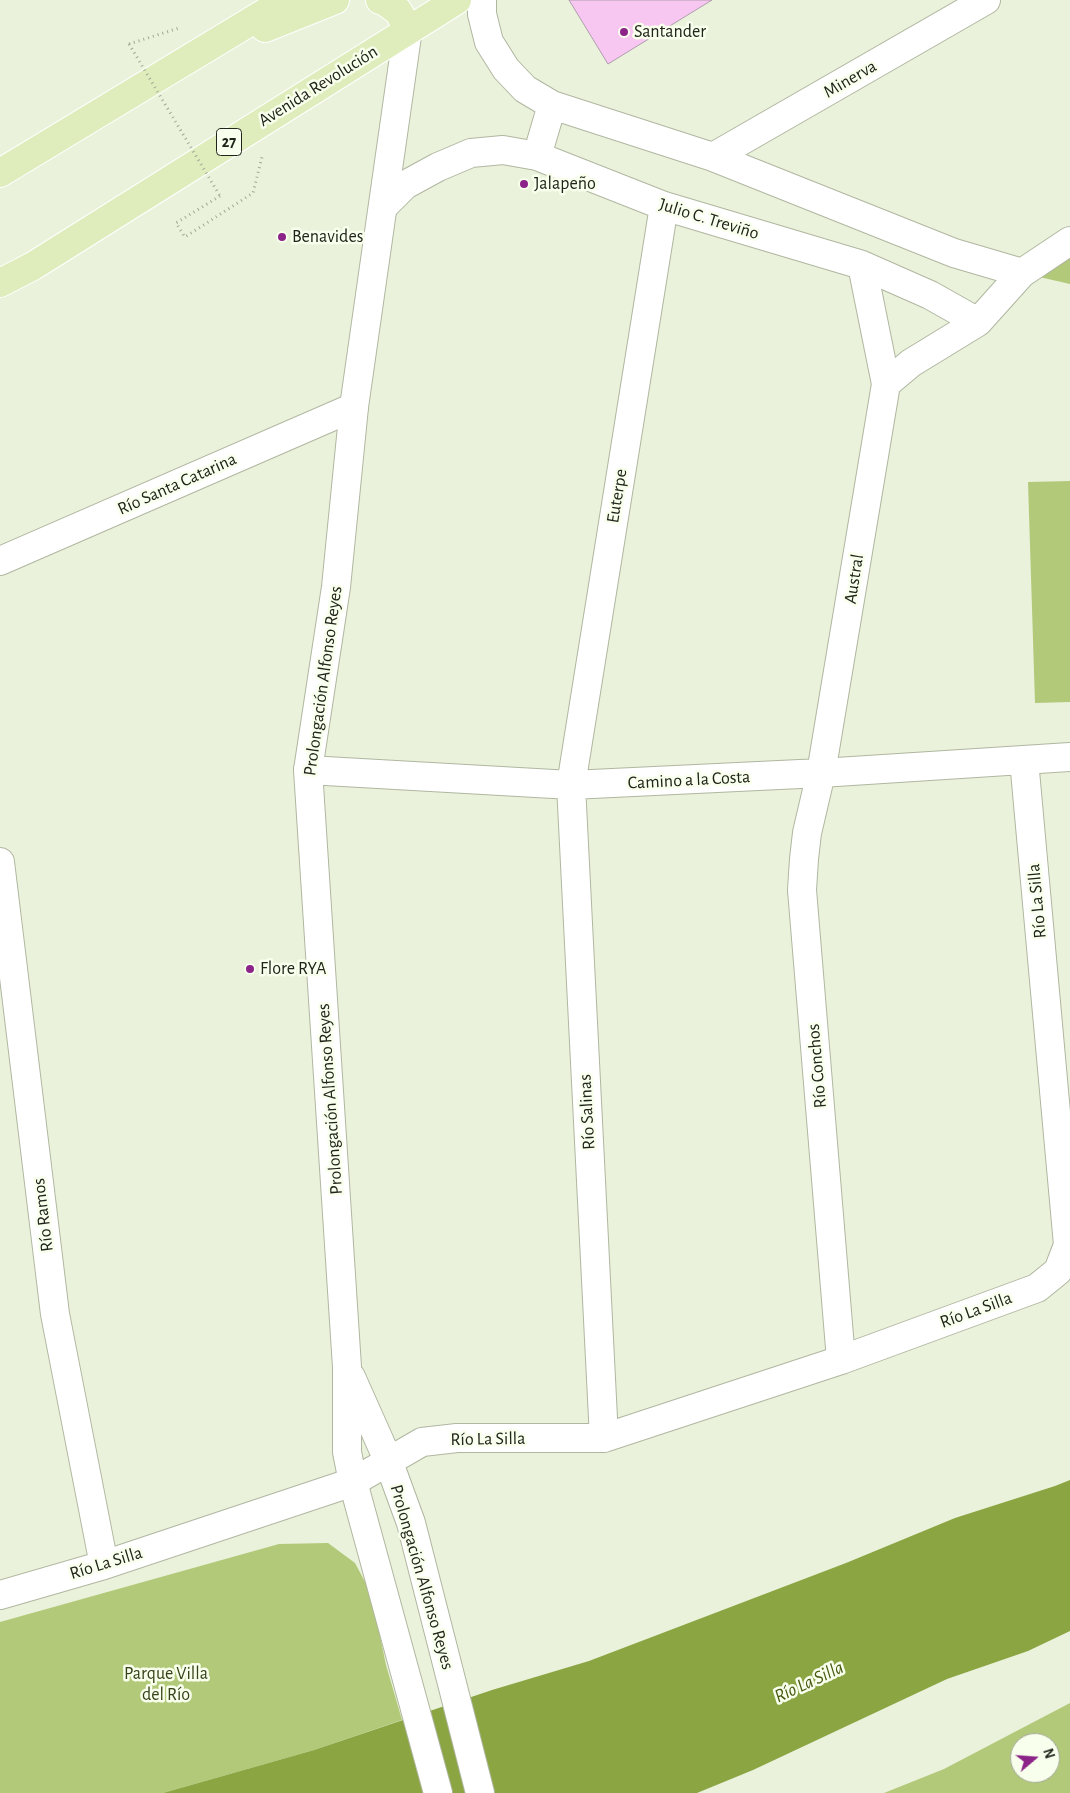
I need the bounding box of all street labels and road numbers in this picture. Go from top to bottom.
street label: Avenida Revolución [254,41,382,131]
street label: Minerva [820,55,880,103]
road number: 27 [216,128,242,156]
street label: Julio C. Treviño [656,194,762,244]
street label: Río Santa Catarina [114,448,240,520]
street label: Euterpe [602,467,632,525]
street label: Austral [839,553,869,605]
street label: Prolongación Alfonso Reyes [299,585,347,777]
street label: Camino a la Costa [627,766,751,794]
street label: Río La Silla [1023,863,1051,939]
street label: Prolongación Alfonso Reyes [313,1003,347,1195]
street label: Río Conchos [803,1023,831,1109]
street label: Río Salinas [574,1074,600,1150]
street label: Río Ramos [28,1177,58,1253]
street label: Río La Silla [937,1287,1015,1333]
street label: Río La Silla [450,1428,526,1450]
street label: Prolongación Alfonso Reyes [385,1482,459,1672]
street label: Río La Silla [67,1542,145,1584]

